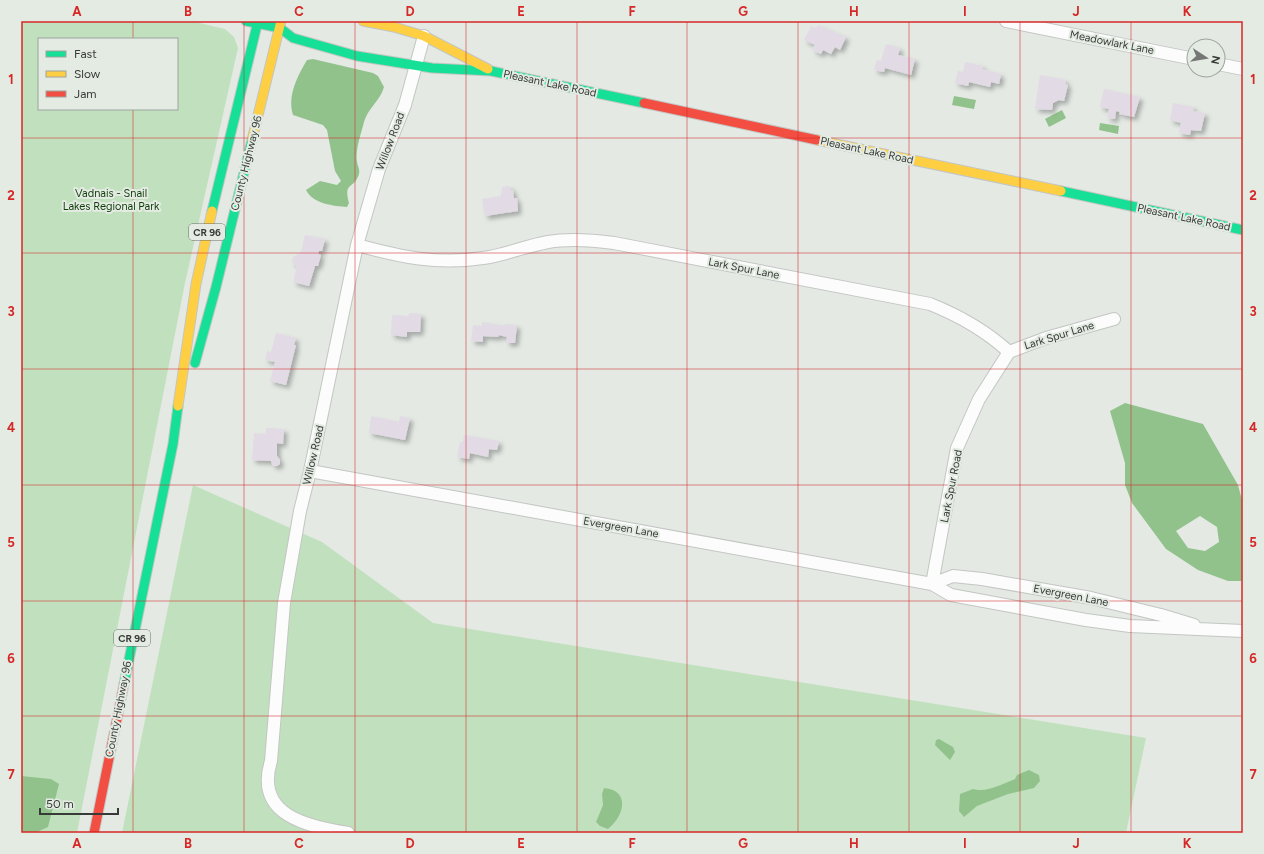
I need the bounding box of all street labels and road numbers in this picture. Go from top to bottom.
street label: Meadowlark Lane [1069,28,1155,57]
street label: Pleasant Lake Road [502,67,598,100]
street label: Willow Road [373,110,407,172]
street label: County Highway 96 [228,114,265,212]
street label: Pleasant Lake Road [819,134,915,167]
street label: Pleasant Lake Road [1136,201,1232,234]
road number: CR 96 [189,224,225,240]
street label: Lark Spur Lane [707,255,781,282]
street label: Lark Spur Lane [1023,319,1096,352]
street label: Willow Road [300,424,327,486]
street label: Lark Spur Road [938,448,965,524]
street label: Evergreen Lane [582,514,660,541]
street label: Evergreen Lane [1032,582,1110,609]
road number: CR 96 [114,630,150,646]
street label: County Highway 96 [103,660,134,758]

